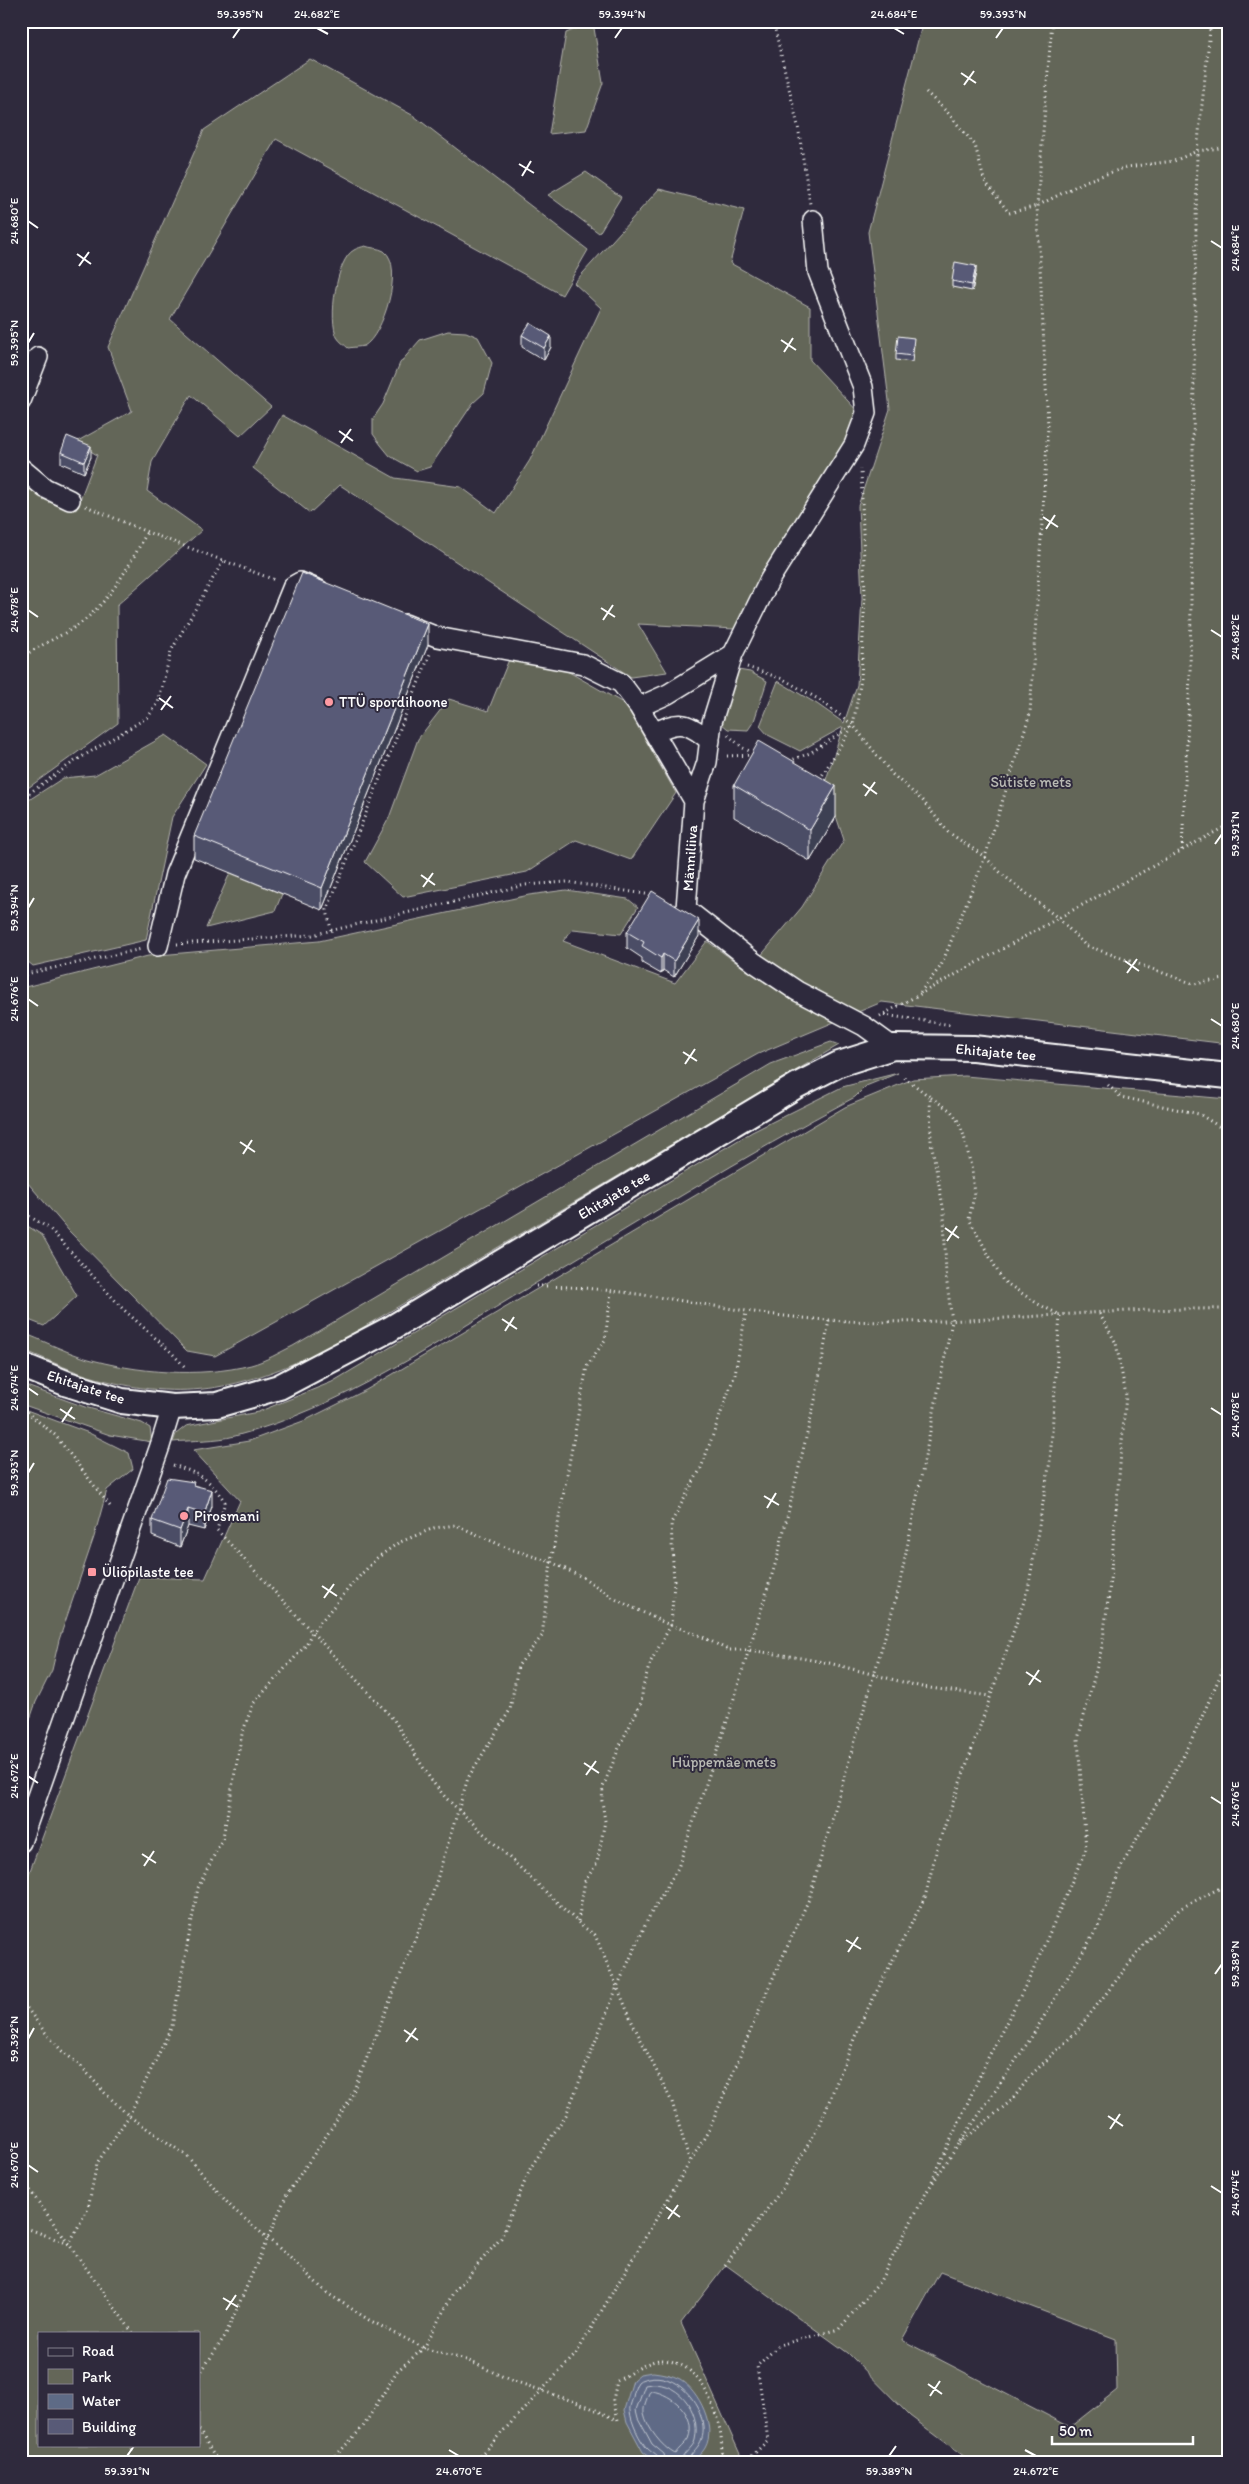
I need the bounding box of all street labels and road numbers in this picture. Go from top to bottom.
street label: Männiliiva [679,824,701,892]
street label: Ehitajate tee [955,1040,1037,1064]
street label: Ehitajate tee [575,1166,653,1224]
street label: Ehitajate tee [45,1366,127,1408]

